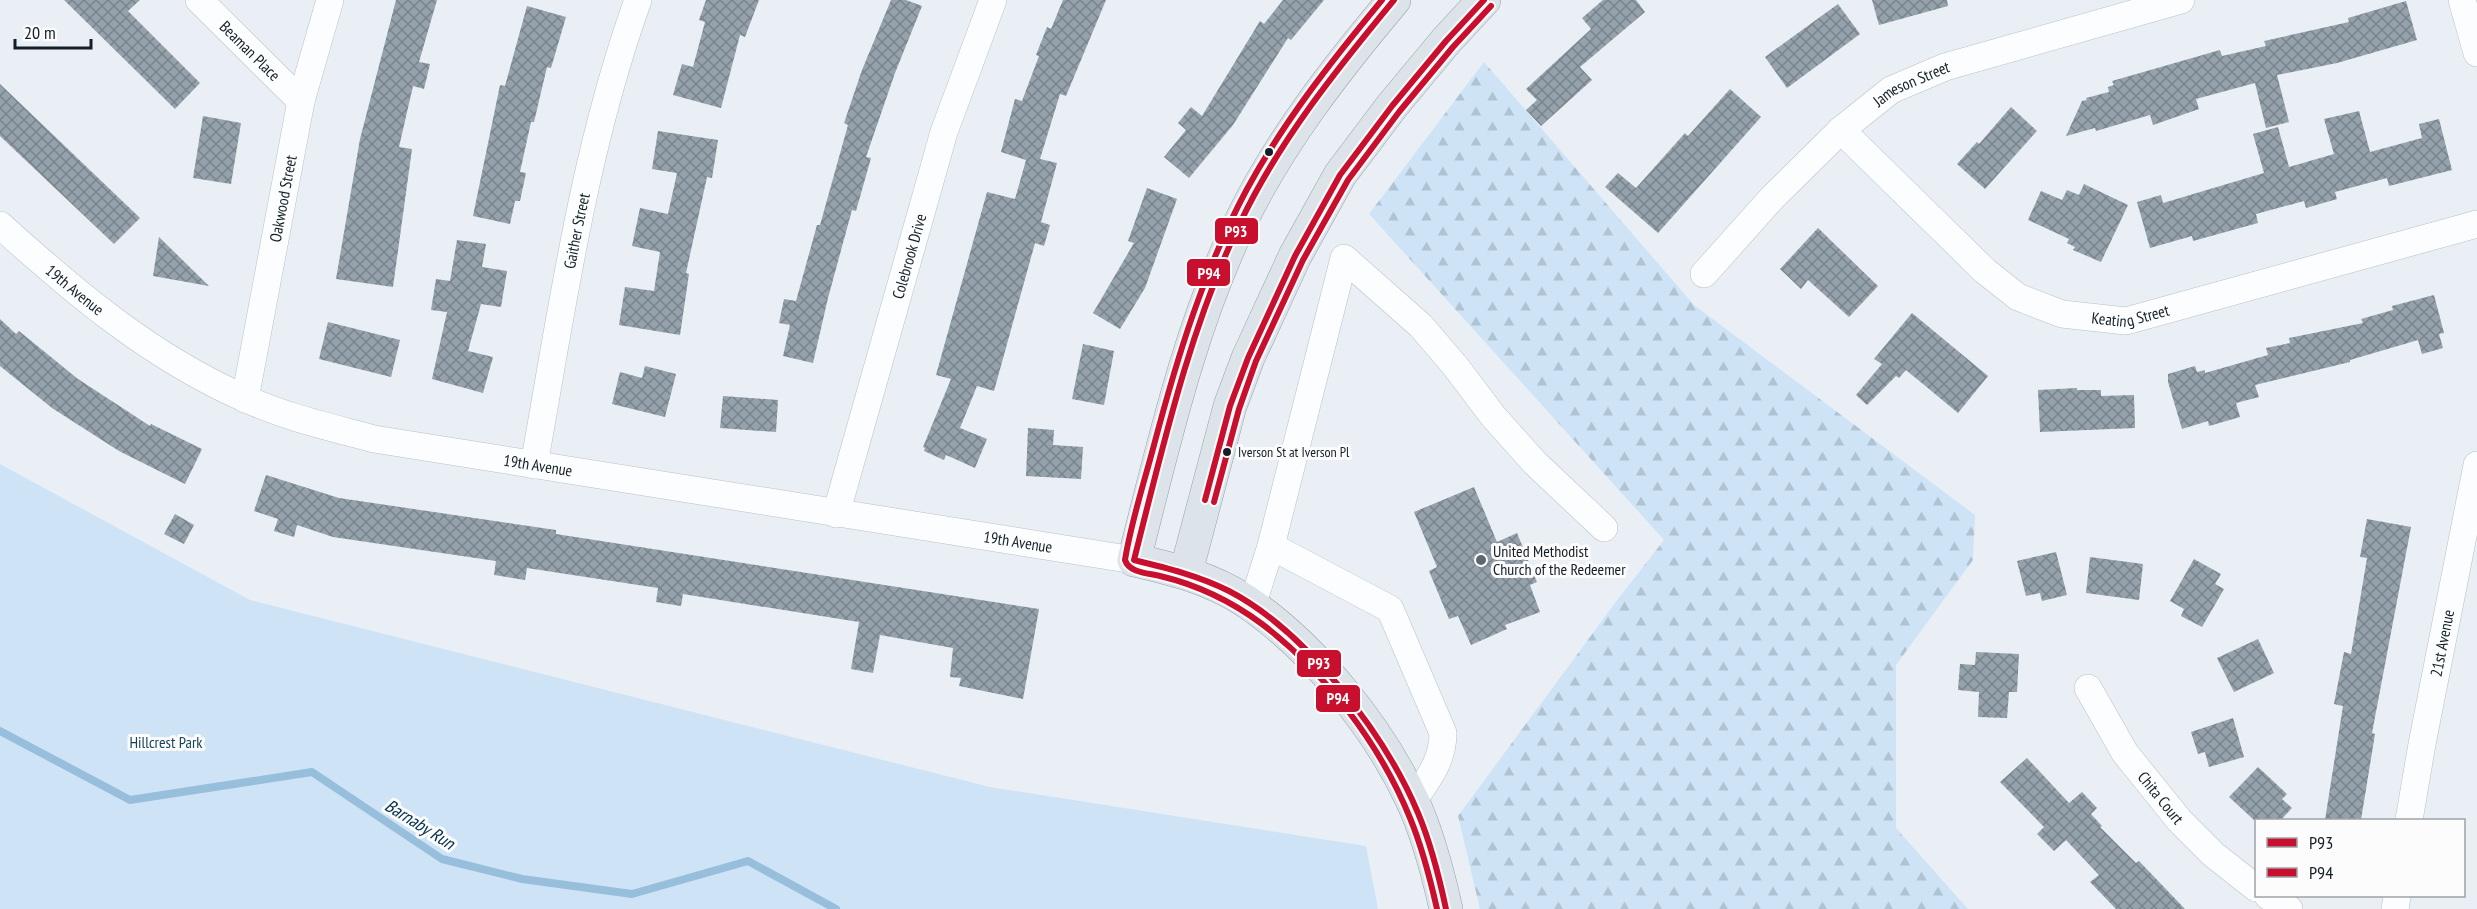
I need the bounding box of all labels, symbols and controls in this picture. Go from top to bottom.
scale bar [15,12,92,50]
street label: Beaman Place [216,16,285,85]
text: 20 m [24,21,56,44]
street label: Jameson Street [1868,56,1952,111]
unlabelled marker [1263,146,1275,158]
street label: Oakwood Street [265,153,301,244]
street label: Gaither Street [559,190,594,270]
street label: Colebrook Drive [887,211,930,301]
line badge: P93 [1214,217,1259,245]
text: P93 [1225,221,1247,241]
line badge: P94 [1186,258,1231,287]
street label: 19th Avenue [42,260,108,319]
text: P94 [1198,263,1221,283]
street label: Keating Street [2091,299,2172,331]
place label: Iverson St at Iverson Pl [1238,443,1350,461]
marker: Iverson St at Iverson Pl [1221,446,1233,458]
street label: 19th Avenue [502,450,574,480]
street label: 19th Avenue [982,526,1054,557]
place label: United Methodist Church of the Redeemer [1493,541,1626,579]
marker: United Methodist Church of the Redeemer [1474,553,1488,567]
street label: 21st Avenue [2426,608,2458,678]
line badge: P93 [1296,649,1342,678]
text: P93 [1308,653,1330,673]
line badge: P94 [1315,684,1361,713]
text: P94 [1327,688,1350,708]
park label: Hillcrest Park [129,732,203,752]
street label: Chita Court [2134,767,2189,828]
water label: Barnaby Run [381,794,460,855]
legend [2255,819,2465,897]
text: P93 [2309,831,2333,854]
text: P94 [2309,861,2333,884]

